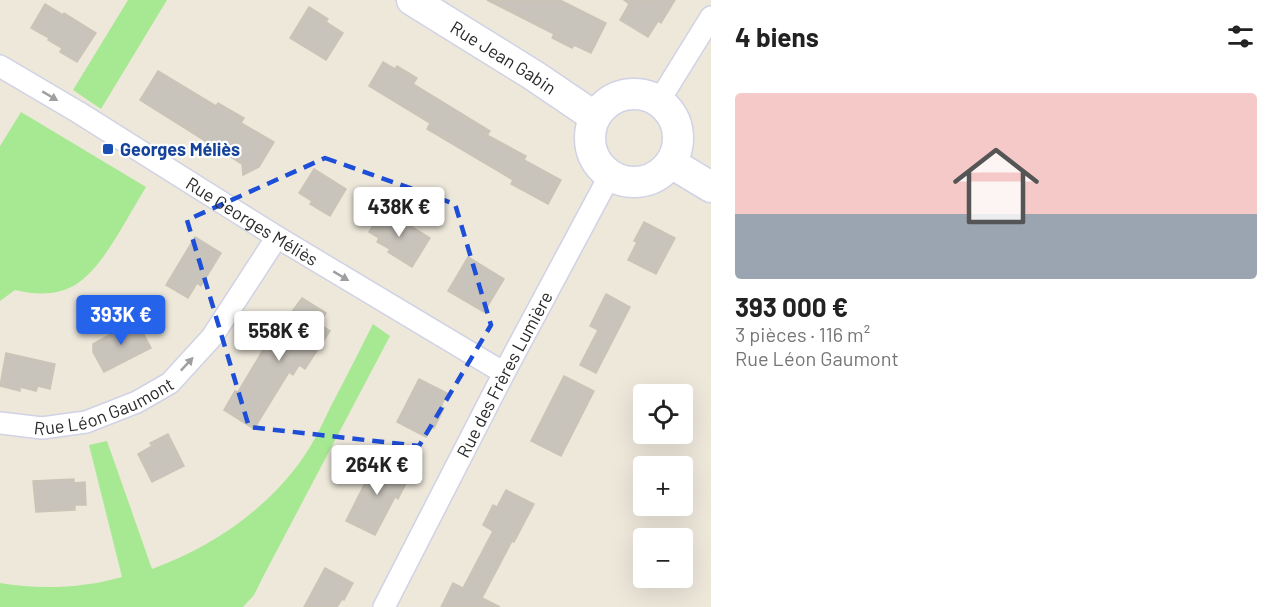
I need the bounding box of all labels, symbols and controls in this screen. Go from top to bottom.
street label: Rue Jean Gabin [447,16,561,99]
icon: filters [1224,20,1257,53]
text: 4 biens [735,21,819,52]
one-way arrow [42,91,58,102]
icon: home [942,132,1050,240]
place label: Georges Méliès [120,138,240,160]
marker: Georges Méliès [101,142,115,156]
street label: Rue Georges Méliès [182,172,322,270]
pin: 438K € [350,187,448,238]
text: 438K € [368,194,430,218]
one-way arrow [333,270,349,281]
street label: Rue des Frères Lumière [452,287,557,461]
text: 393 000 € [735,291,848,322]
pin: 393K € [72,295,170,346]
text: 393K € [90,302,152,326]
pin: 558K € [230,311,328,362]
text: 558K € [248,318,310,342]
text: 3 pièces · 116 m² [735,322,870,346]
text: Rue Léon Gaumont [735,346,899,370]
one-way arrow [180,357,193,372]
street label: Rue Léon Gaumont [33,372,177,439]
map controls [633,384,693,588]
button: locate [633,384,693,444]
pin: 264K € [328,445,426,496]
text: 264K € [345,452,409,476]
button: + [633,456,693,516]
button: − [633,528,693,588]

